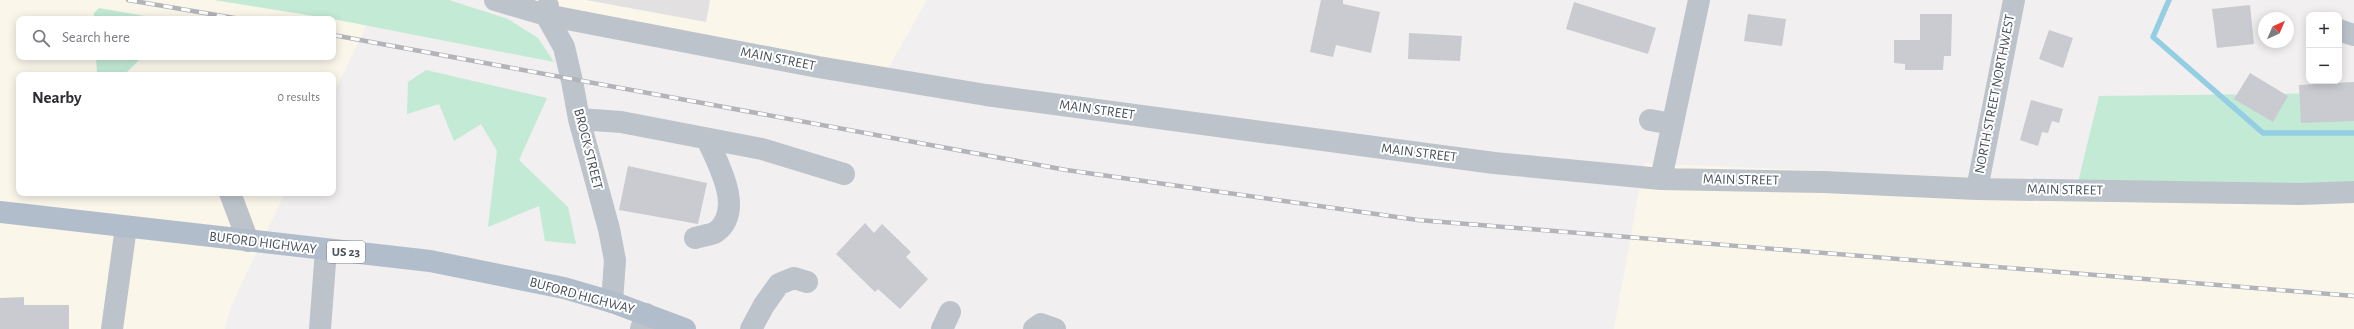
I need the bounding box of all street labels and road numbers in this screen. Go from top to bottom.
street label: NORTH STREET NORTHWEST [1973,13,2017,175]
street label: MAIN STREET [739,45,817,73]
street label: MAIN STREET [1058,98,1136,122]
street label: BROCK STREET [571,107,605,191]
street label: MAIN STREET [1380,141,1458,165]
street label: MAIN STREET [1703,172,1779,188]
street label: MAIN STREET [2027,182,2103,198]
street label: BUFORD HIGHWAY [208,229,318,257]
road number: US 23 [327,241,365,263]
street label: BUFORD HIGHWAY [528,275,637,317]

